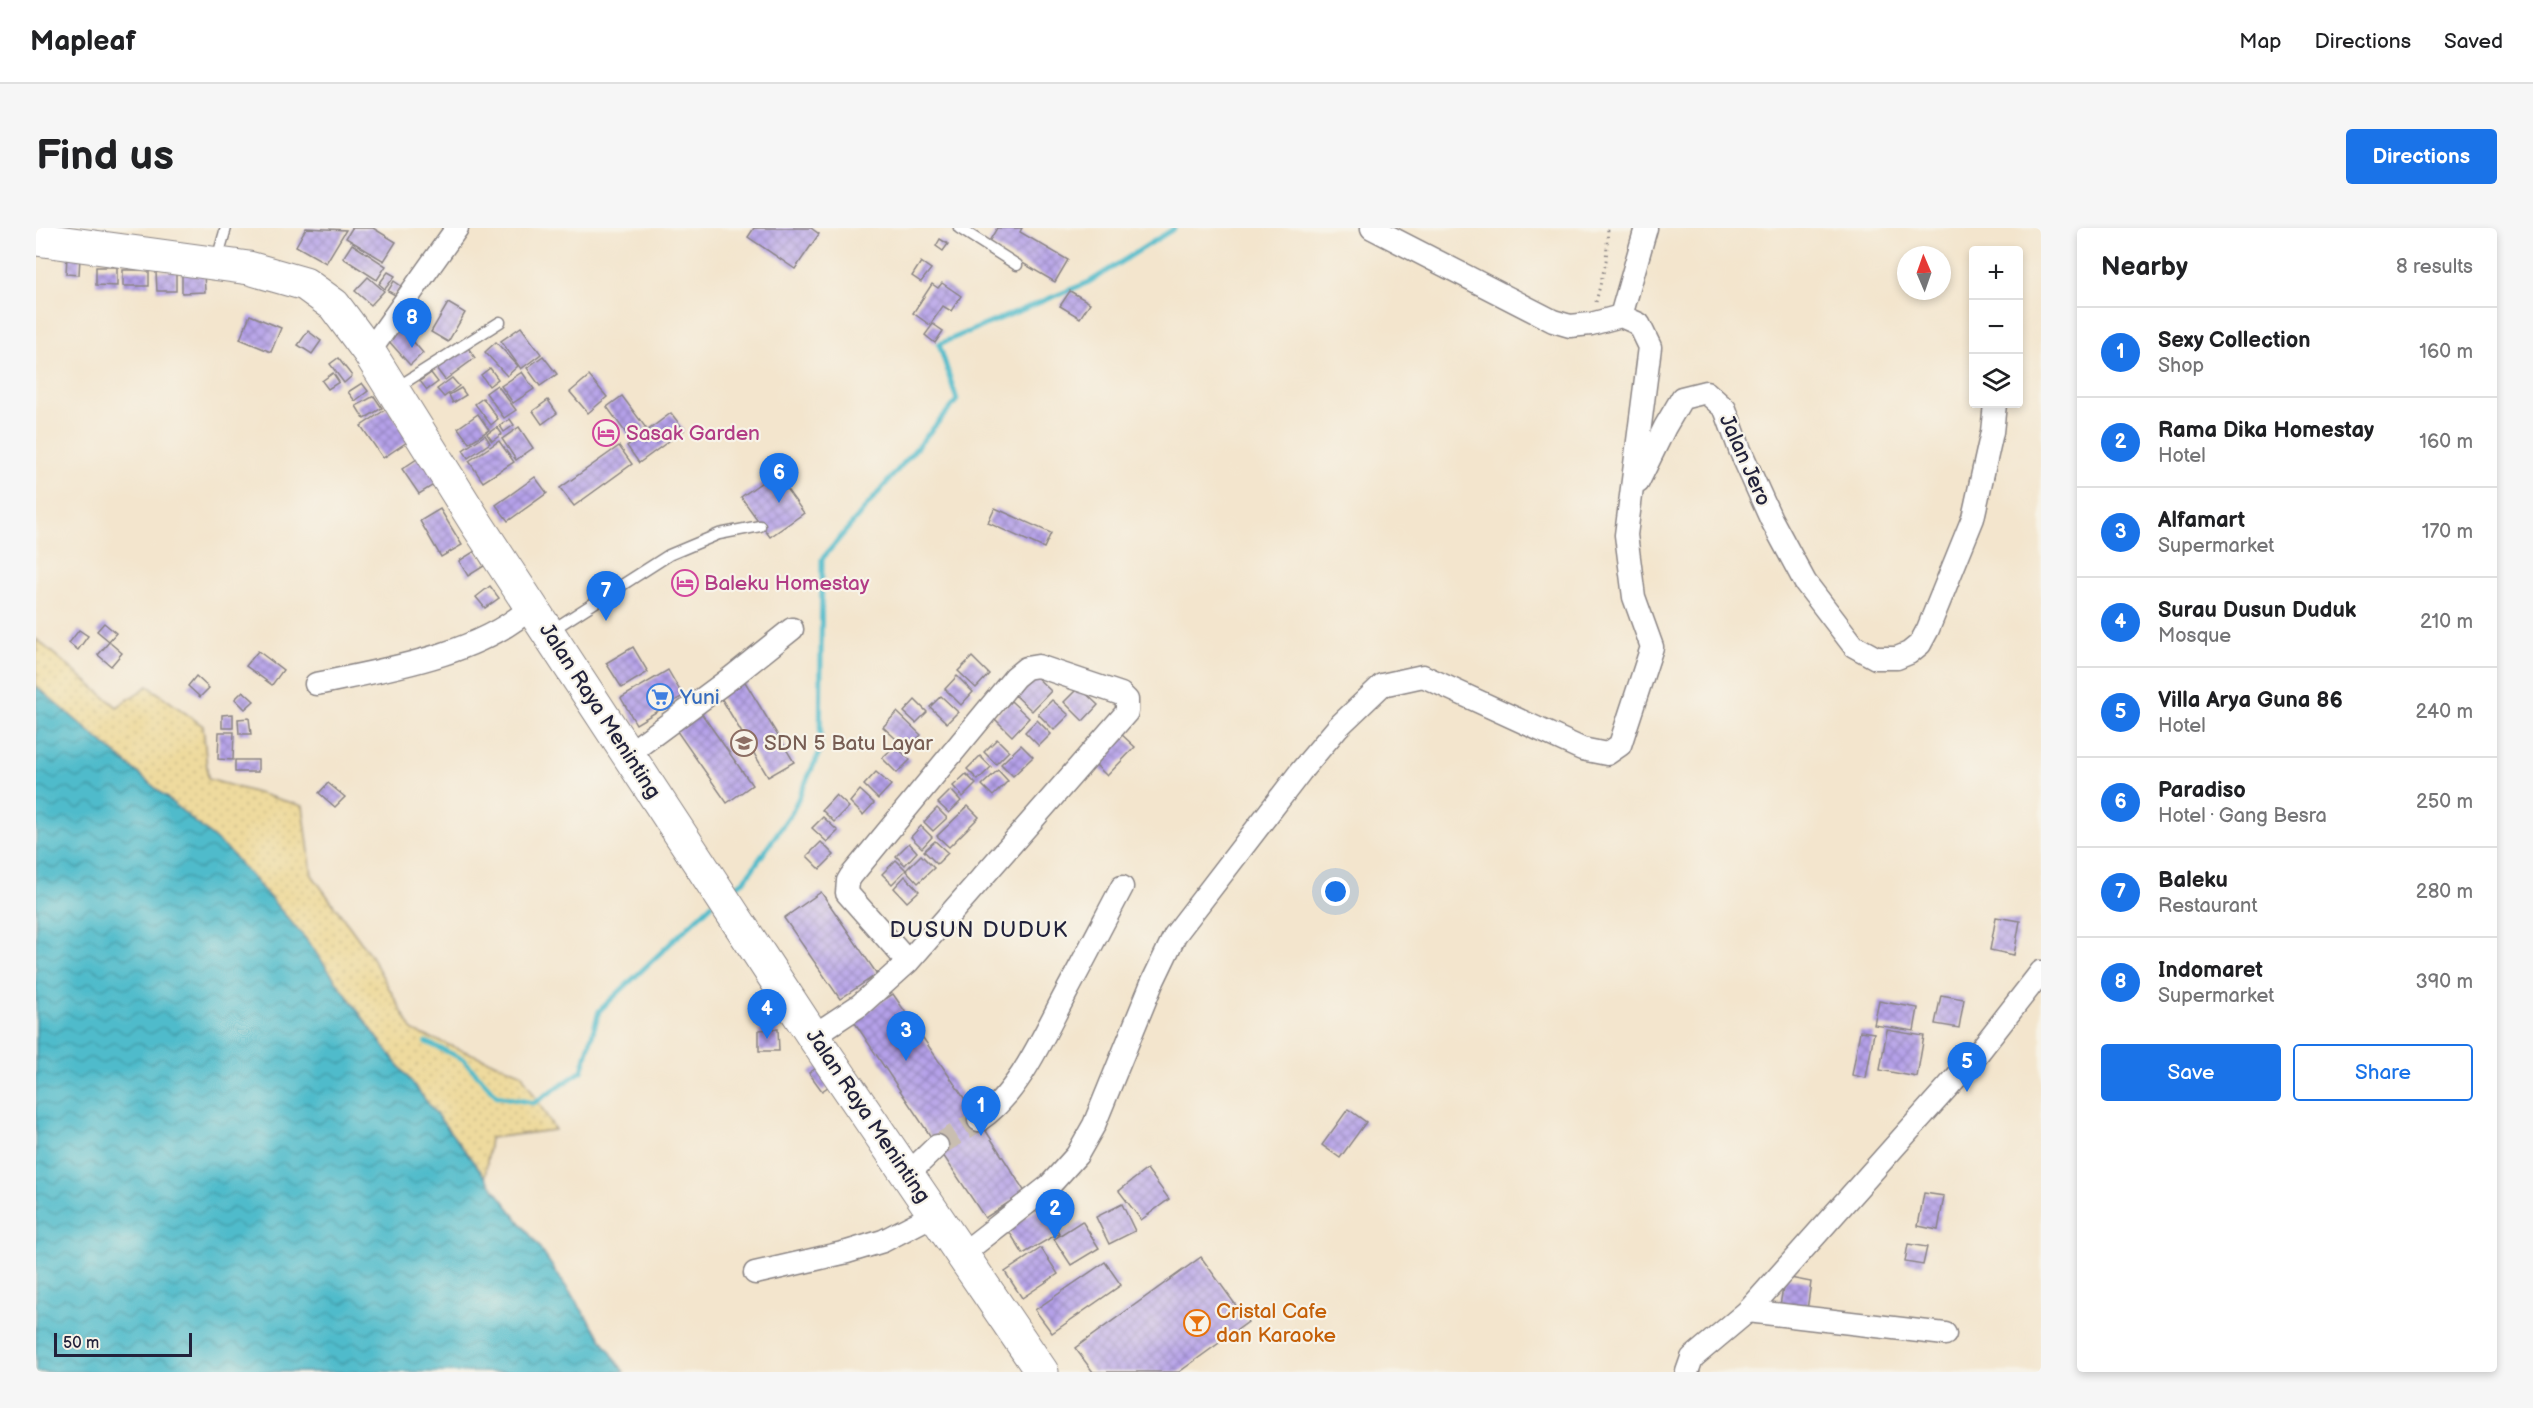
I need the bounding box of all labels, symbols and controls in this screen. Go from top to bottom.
text: Mapleaf [30,25,136,58]
text: Map [2239,29,2282,54]
text: Directions [2315,29,2411,54]
text: Saved [2444,29,2503,54]
button: Directions [2346,129,2497,184]
text: Find us [36,131,174,182]
north arrow [1897,246,1951,300]
map controls [1969,246,2023,408]
button: + [1969,246,2023,300]
text: Nearby [2101,252,2188,283]
text: 8 results [2396,255,2473,279]
pin: 8 [392,298,431,348]
button: − [1969,300,2023,354]
text: Sexy Collection [2158,327,2311,354]
text: 1 [2116,340,2125,364]
text: 160 m [2419,340,2473,364]
button: layers [1969,354,2023,408]
text: Shop [2158,354,2204,378]
street label: Jalan Jero [1714,410,1776,510]
text: Rama Dika Homestay [2158,417,2374,444]
hotel icon: Sasak Garden [591,418,621,448]
place label: Sasak Garden [626,421,760,446]
text: 2 [2115,430,2126,454]
text: 160 m [2419,430,2473,454]
text: Hotel [2158,444,2206,468]
pin: 6 [760,454,798,503]
text: Alfamart [2158,507,2245,534]
text: 3 [2115,520,2126,544]
text: 170 m [2422,520,2473,544]
text: Supermarket [2158,534,2274,558]
hotel icon: Baleku Homestay [670,568,700,598]
place label: Baleku Homestay [704,571,870,596]
pin: 7 [586,572,626,621]
text: Surau Dusun Duduk [2158,597,2356,624]
text: 4 [2115,610,2126,634]
text: 210 m [2420,610,2473,634]
street label: Jalan Raya Meninting [534,619,666,803]
text: Mosque [2158,624,2231,648]
supermarket icon: Yuni [645,682,675,712]
place label: Yuni [679,685,720,710]
text: Villa Arya Guna 86 [2158,687,2343,714]
text: 5 [2115,700,2126,724]
text: 240 m [2416,700,2473,724]
text: Hotel [2158,714,2206,738]
school or university icon: SDN 5 Batu Layar [729,728,759,758]
place label: SDN 5 Batu Layar [764,731,933,756]
text: Paradiso [2158,777,2246,804]
text: 6 [2114,790,2127,814]
text: 250 m [2416,790,2473,814]
text: Hotel · Gang Besra [2158,804,2327,828]
text: Baleku [2158,867,2228,894]
your location [1321,877,1350,906]
text: 7 [2115,880,2126,904]
text: 280 m [2416,880,2473,904]
text: Restaurant [2158,894,2258,918]
district label: DUSUN DUDUK [889,917,1069,944]
text: Indomaret [2158,957,2263,984]
text: 8 [2114,970,2127,994]
text: 390 m [2415,970,2473,994]
text: Supermarket [2158,984,2274,1008]
pin: 4 [748,990,786,1039]
pin: 3 [886,1012,926,1061]
street label: Jalan Raya Meninting [801,1024,935,1208]
pin: 5 [1948,1042,1986,1092]
button: Save [2101,1044,2281,1101]
button: Share [2293,1044,2473,1101]
pin: 1 [962,1086,1000,1136]
pin: 2 [1036,1190,1074,1239]
place label: Cristal Cafe dan Karaoke [1216,1299,1336,1348]
bar icon: Cristal Cafe dan Karaoke [1182,1308,1212,1338]
scale bar [54,1330,192,1358]
text: 50 m [63,1334,99,1353]

